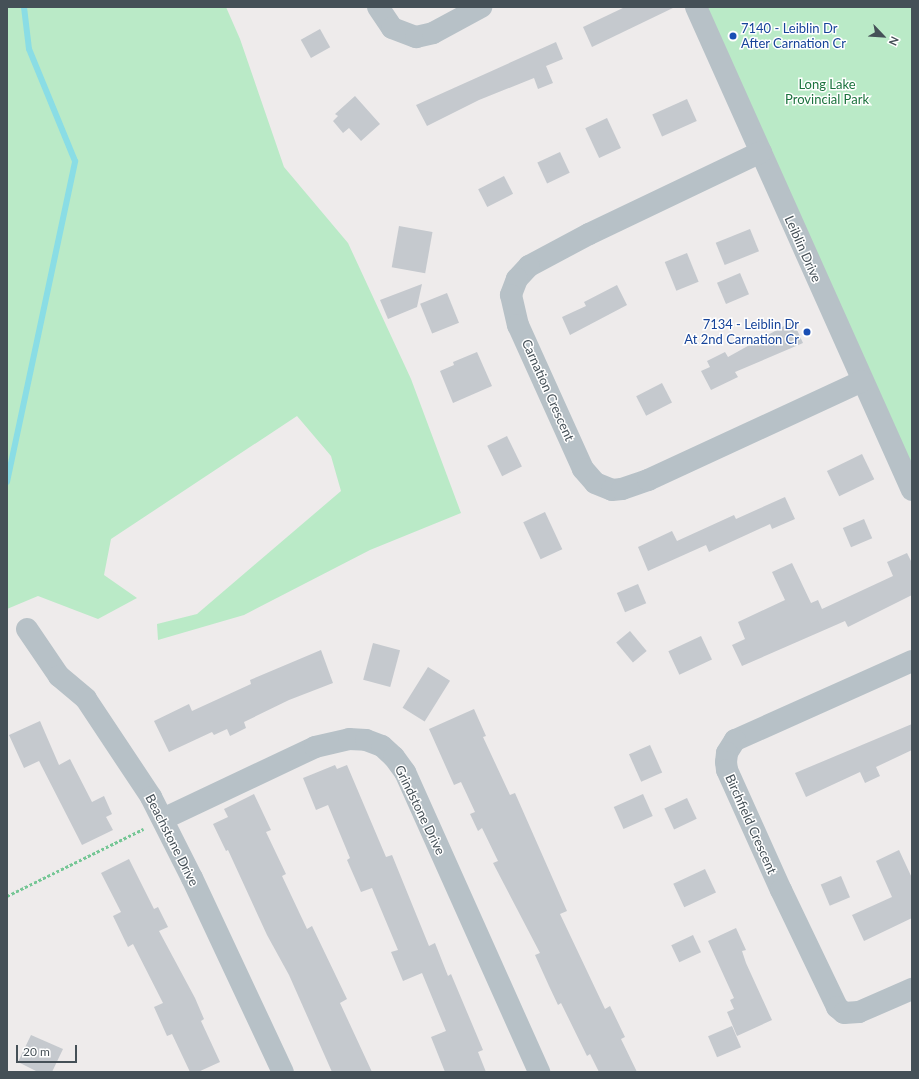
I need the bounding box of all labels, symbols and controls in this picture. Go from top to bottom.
north arrow [863,16,903,56]
place label: 7140 - Leiblin Dr After Carnation Cr [741,21,846,52]
marker: 7140 - Leiblin Dr After Carnation Cr [728,31,738,41]
text: N [887,35,902,48]
park label: Long Lake Provincial Park [785,77,869,108]
street label: Leiblin Drive [781,213,825,285]
place label: 7134 - Leiblin Dr At 2nd Carnation Cr [684,317,799,348]
marker: 7134 - Leiblin Dr At 2nd Carnation Cr [802,327,812,337]
street label: Carnation Crescent [519,337,577,443]
street label: Grindstone Drive [392,763,448,857]
street label: Birchfield Crescent [722,772,780,876]
street label: Beachstone Drive [142,791,202,889]
scale bar [18,1037,79,1063]
text: 20 m [23,1044,50,1059]

